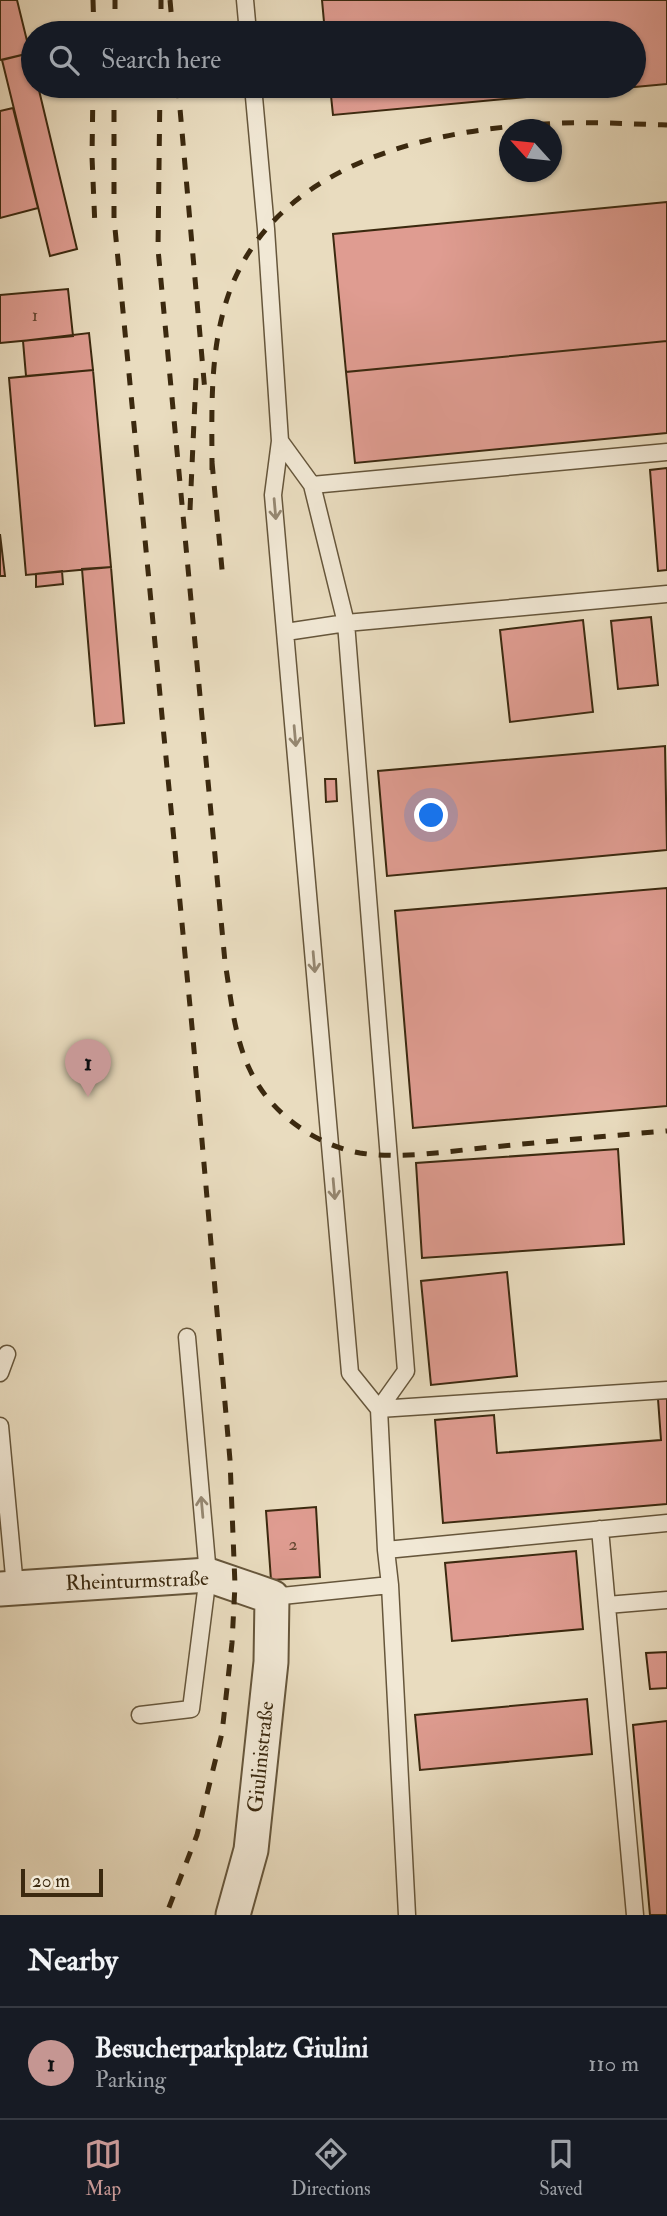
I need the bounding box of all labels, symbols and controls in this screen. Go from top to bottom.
search box [21,21,646,98]
icon: search [45,41,83,79]
text: Search here [101,44,221,76]
north arrow [499,119,562,182]
house number: 1 [32,304,38,327]
one-way arrow [269,497,282,520]
one-way arrow [289,724,302,747]
your location [414,798,448,832]
one-way arrow [308,951,321,973]
pin: 1 [65,1039,111,1097]
one-way arrow [328,1177,341,1200]
one-way arrow [195,1496,208,1518]
house number: 2 [288,1533,298,1556]
street label: Rheinturmstraße [65,1565,209,1597]
street label: Giulinistraße [242,1700,280,1814]
scale bar [21,1866,103,1898]
text: 20 m [32,1869,70,1893]
text: Nearby [28,1942,118,1979]
text: Besucherparkplatz Giulini [95,2033,368,2065]
text: 1 [47,2049,55,2078]
text: 110 m [588,2049,639,2078]
text: Parking [95,2065,166,2094]
tab: Map [84,2135,122,2201]
tab: Directions [291,2135,371,2201]
tab: Saved [539,2135,583,2201]

